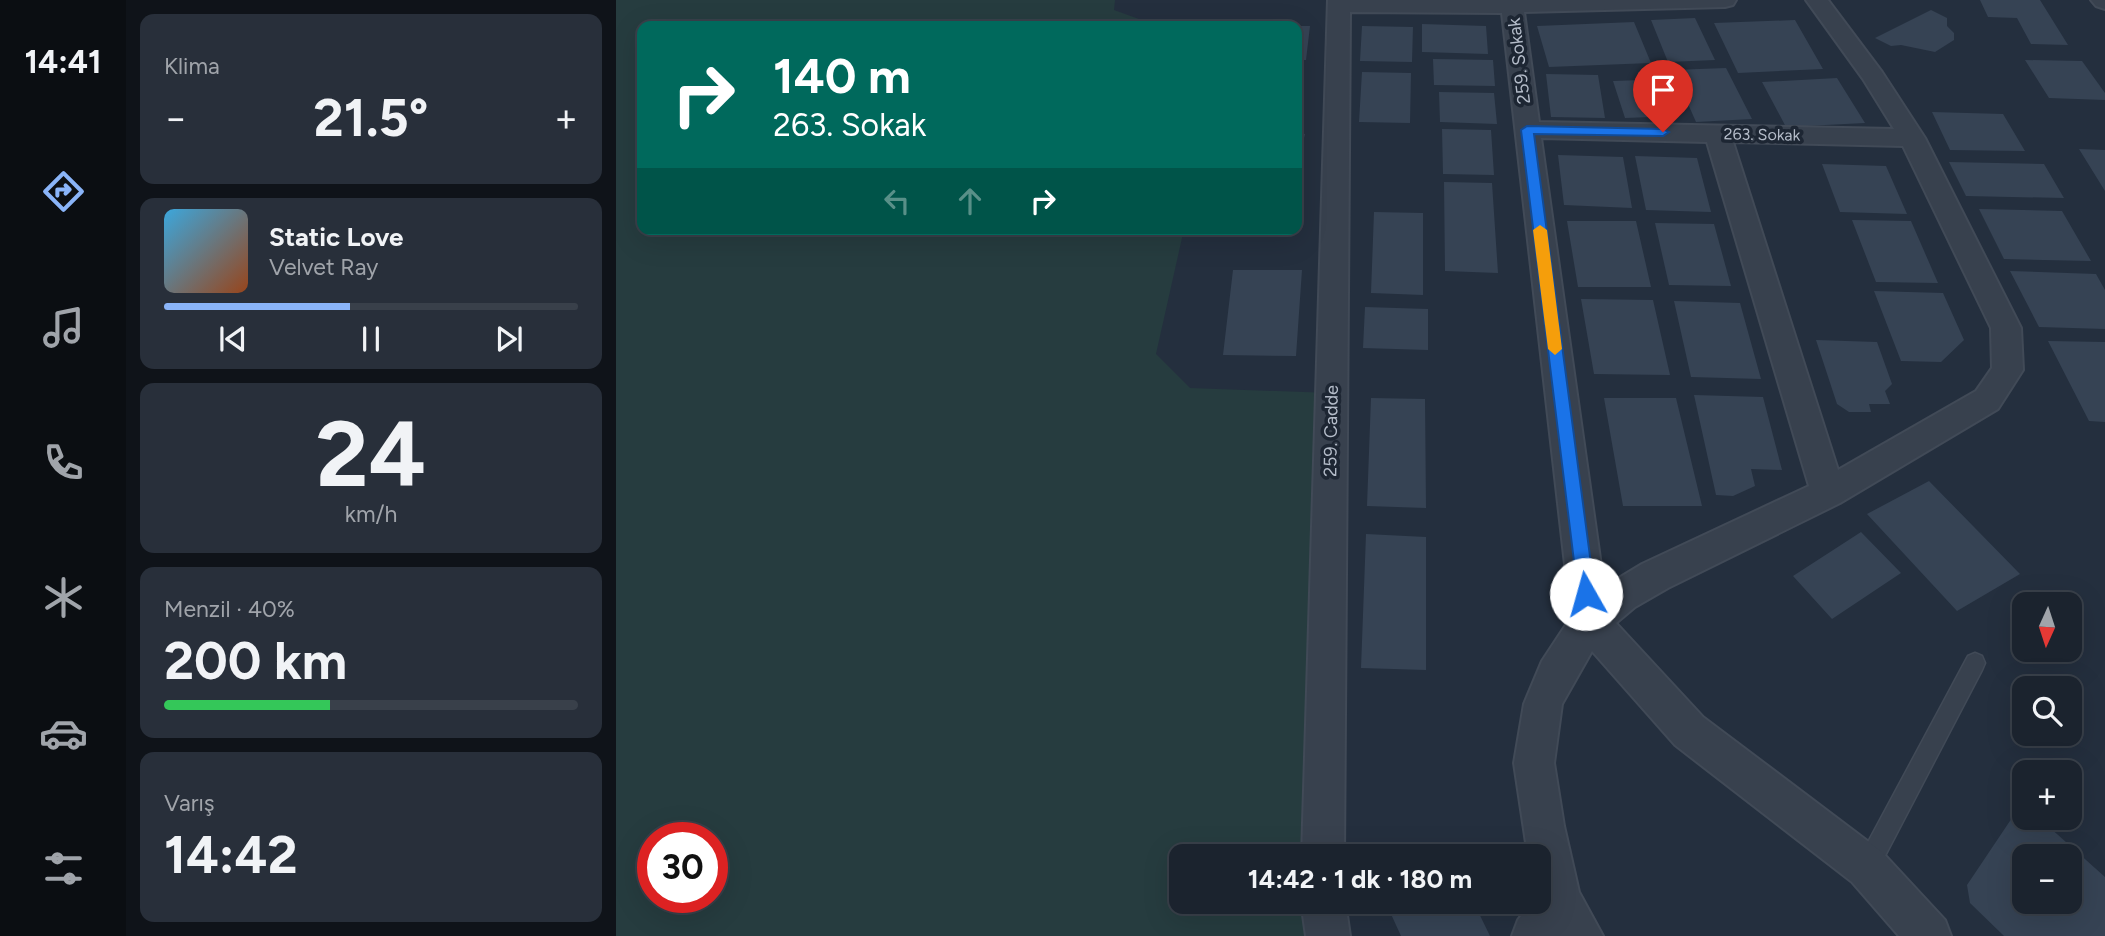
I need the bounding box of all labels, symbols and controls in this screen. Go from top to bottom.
street label: 259. Sokak [1503,16,1535,105]
text: 14:41 [24,43,102,81]
text: 140 m [773,46,911,105]
icon: right [658,49,749,140]
text: Klima [164,52,220,80]
pin [1633,60,1693,132]
icon: arrive [1644,71,1682,109]
text: 21.5° [314,87,428,149]
text: − [164,95,188,141]
text: + [554,95,578,141]
text: 263. Sokak [773,106,926,144]
street label: 263. Sokak [1724,124,1801,145]
icon: directions [39,167,88,216]
icon: left [878,182,916,220]
icon: ahead [951,182,989,220]
icon: right [1024,182,1062,220]
text: Static Love [269,221,403,253]
text: Velvet Ray [269,253,378,281]
icon: music [39,303,88,352]
icon: previous [214,320,252,358]
icon: pause [352,320,390,358]
icon: next [490,320,528,358]
street label: 259. Cadde [1319,385,1343,477]
text: 24 [316,400,426,509]
icon: phone [39,438,88,487]
text: km/h [345,500,397,528]
position arrow [1549,557,1623,631]
icon: climate [39,573,88,622]
north arrow [2012,592,2082,662]
map controls [2012,592,2082,914]
text: Menzil · 40% [164,595,295,623]
text: 200 km [164,630,347,692]
button: search [2012,676,2082,746]
icon: car [39,709,88,758]
button: + [2012,760,2082,830]
text: Varış [164,789,215,817]
speed limit sign: 30 [637,822,728,913]
text: 14:42 [164,824,298,886]
icon: filters [39,844,88,893]
button: − [2012,844,2082,914]
text: 14:42 · 1 dk · 180 m [1248,863,1472,895]

